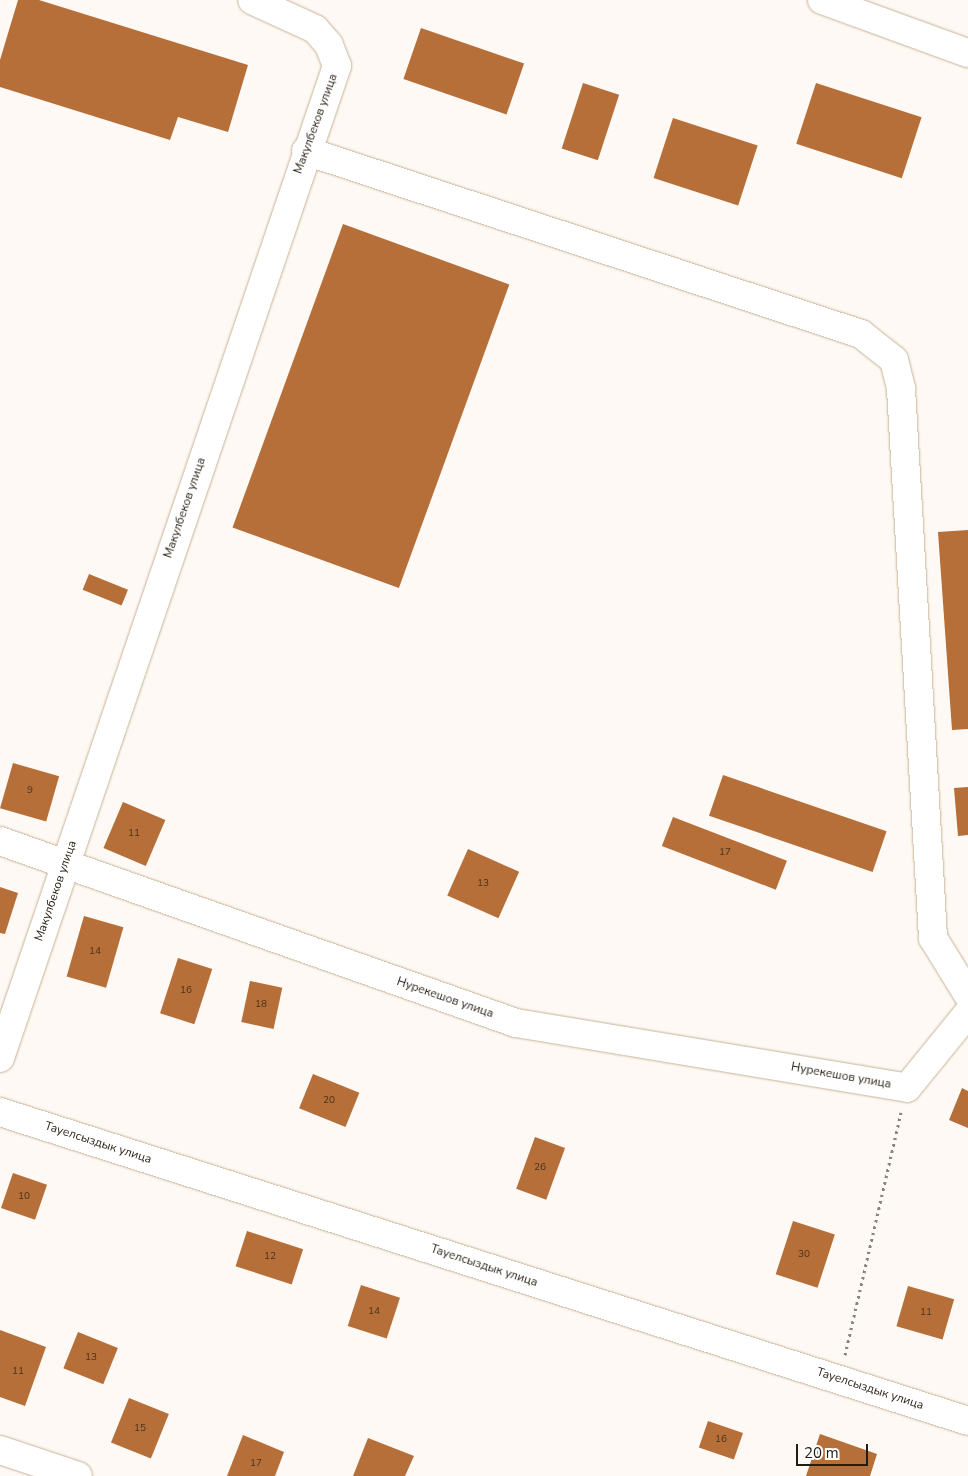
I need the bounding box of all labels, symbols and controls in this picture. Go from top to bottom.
street label: Макулбеков улица [291,72,341,176]
street label: Макулбеков улица [161,456,209,560]
house number: 9 [27,785,33,797]
house number: 11 [128,828,140,840]
street label: Макулбеков улица [32,839,80,943]
house number: 17 [719,847,731,859]
house number: 13 [477,878,489,890]
house number: 14 [89,946,101,958]
street label: Нурекешов улица [395,975,495,1021]
house number: 16 [180,985,192,997]
house number: 18 [255,999,267,1011]
street label: Нурекешов улица [790,1060,892,1092]
house number: 20 [323,1095,335,1107]
street label: Тауелсыздык улица [43,1119,153,1167]
house number: 26 [534,1162,546,1174]
house number: 10 [18,1191,30,1203]
street label: Тауелсыздык улица [429,1242,539,1290]
house number: 30 [798,1249,810,1261]
house number: 12 [264,1251,276,1263]
house number: 14 [368,1306,380,1318]
house number: 11 [920,1307,932,1319]
house number: 13 [85,1352,97,1364]
street label: Тауелсыздык улица [815,1365,925,1413]
house number: 11 [12,1366,24,1378]
house number: 15 [134,1423,146,1435]
house number: 16 [715,1434,727,1446]
scale bar [798,1434,870,1466]
text: 20 m [804,1443,839,1463]
house number: 17 [250,1458,262,1470]

